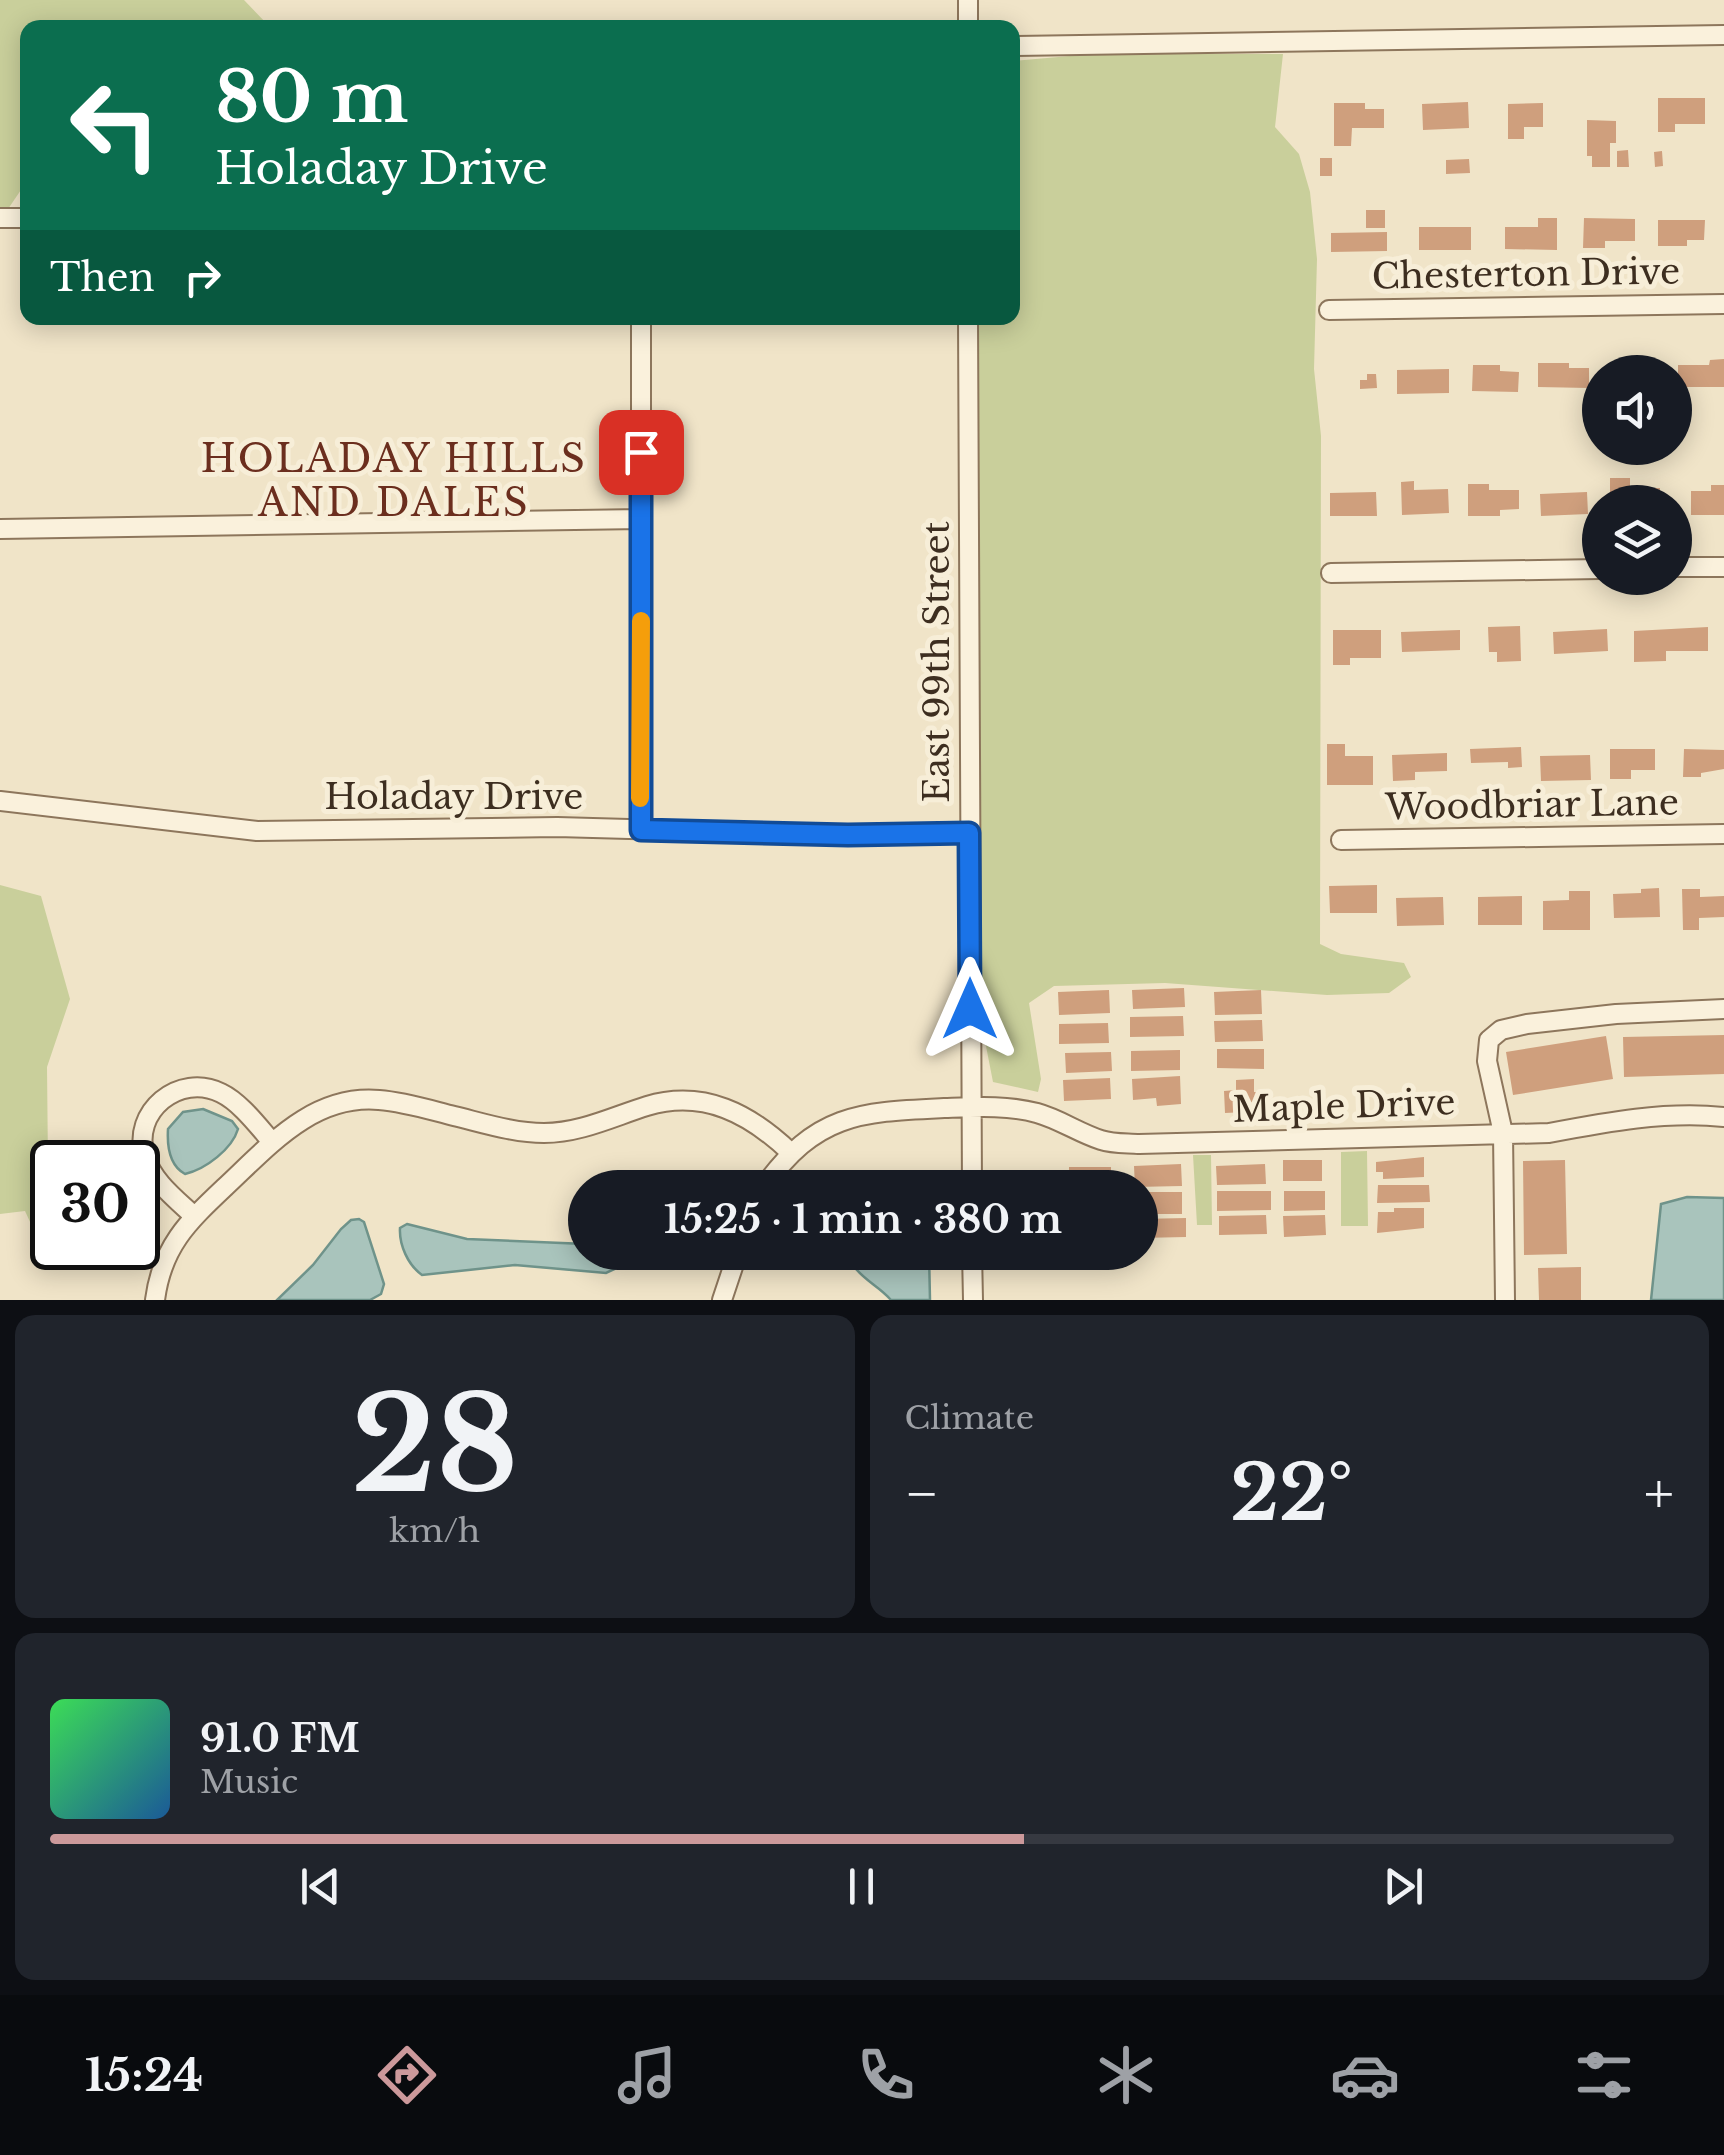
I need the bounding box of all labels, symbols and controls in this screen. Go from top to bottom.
text: 80 m [215,54,408,141]
icon: left [50,60,180,190]
text: Holaday Drive [215,140,548,196]
street label: Chesterton Drive [1371,249,1681,298]
icon: right [175,250,230,305]
text: Then [50,254,155,301]
map controls [1582,355,1692,595]
button: sound [1582,355,1692,465]
pin [599,410,684,495]
icon: arrive [614,425,669,480]
district label: HOLADAY HILLS AND DALES [201,435,587,526]
button: layers [1582,485,1692,595]
street label: East 99th Street [915,521,958,803]
street label: Holaday Drive [325,775,583,818]
street label: Woodbriar Lane [1384,780,1679,829]
position arrow [918,957,1022,1061]
street label: Maple Drive [1232,1080,1456,1131]
speed limit sign: 30 [30,1140,160,1270]
text: 15:25 · 1 min · 380 m [664,1196,1062,1243]
text: 28 [351,1365,518,1526]
text: Climate [905,1398,1034,1438]
text: 22° [1230,1447,1353,1540]
text: − [905,1460,939,1528]
text: + [1644,1460,1674,1528]
text: km/h [389,1511,480,1551]
text: 91.0 FM [200,1715,360,1762]
text: Music [200,1762,298,1802]
icon: previous [293,1859,348,1914]
icon: pause [834,1859,889,1914]
icon: next [1376,1859,1431,1914]
icon: directions [372,2040,442,2110]
icon: music [612,2040,682,2110]
icon: phone [851,2040,921,2110]
icon: climate [1091,2040,1161,2110]
icon: car [1330,2040,1400,2110]
icon: filters [1569,2040,1639,2110]
text: 15:24 [85,2047,203,2103]

